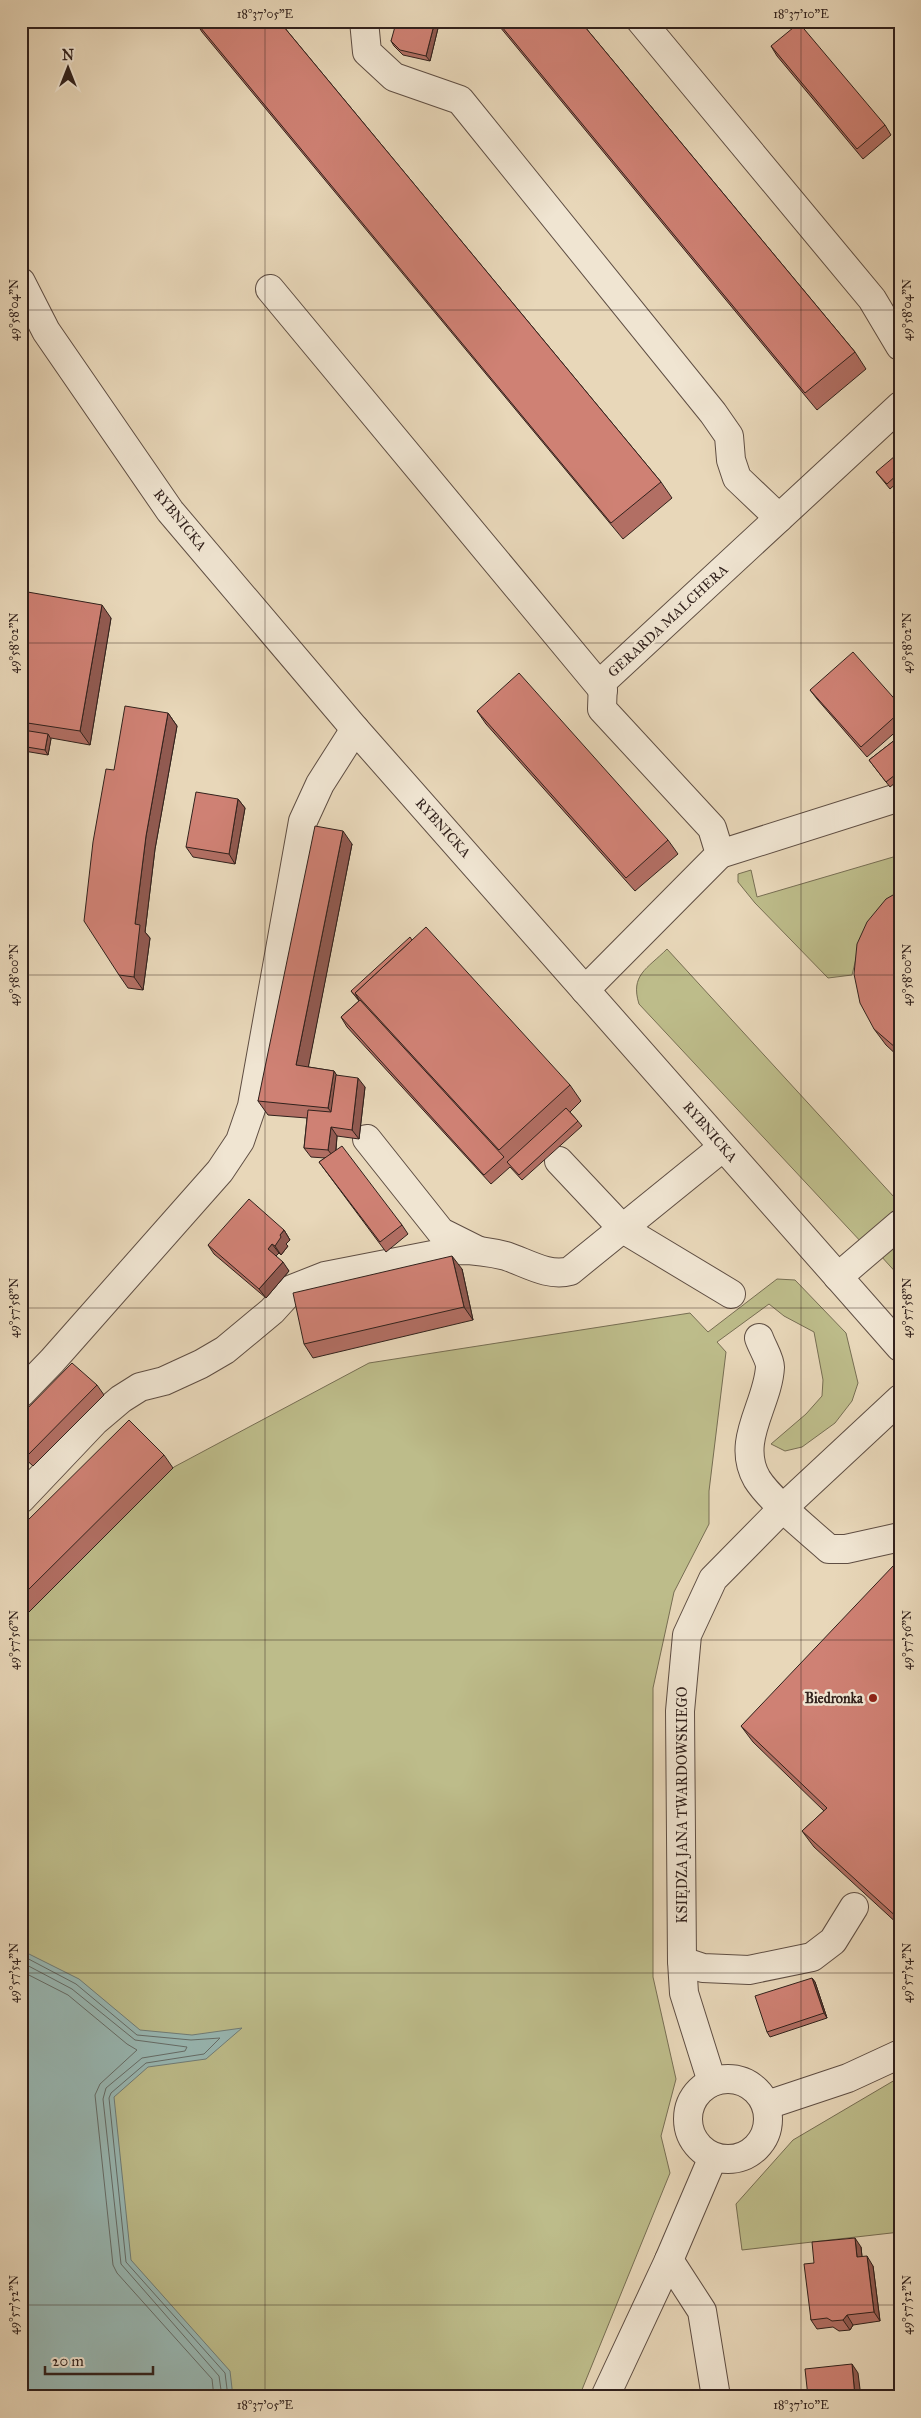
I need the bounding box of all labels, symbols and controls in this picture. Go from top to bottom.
text: 18°37'05"E [237,7,294,21]
text: 18°37'10"E [773,7,829,21]
north arrow [42,42,92,92]
text: N [62,47,74,64]
text: 49°58'04"N [7,279,21,341]
text: 49°58'04"N [900,279,914,341]
street label: RYBNICKA [150,486,210,555]
street label: GERARDA MALCHERA [605,561,732,681]
text: 49°58'02"N [7,612,21,674]
text: 49°58'02"N [900,612,914,674]
street label: RYBNICKA [412,795,475,862]
text: 49°58'00"N [7,944,21,1006]
text: 49°58'00"N [900,944,914,1006]
street label: RYBNICKA [679,1098,741,1166]
text: 49°57'58"N [7,1278,21,1338]
text: 49°57'58"N [900,1278,914,1338]
text: 49°57'56"N [7,1610,21,1670]
text: 49°57'56"N [900,1610,914,1670]
street label: KSIĘDZA JANA TWARDOWSKIEGO [674,1687,692,1923]
place label: Biedronka [805,1690,864,1707]
marker: Biedronka [867,1692,879,1704]
text: 49°57'54"N [7,1943,21,2003]
text: 49°57'54"N [900,1943,914,2003]
text: 49°57'52"N [7,2275,21,2335]
text: 49°57'52"N [900,2275,914,2335]
scale bar [45,2343,152,2375]
text: 20 m [52,2352,84,2370]
text: 18°37'05"E [237,2398,294,2412]
text: 18°37'10"E [773,2398,829,2412]

